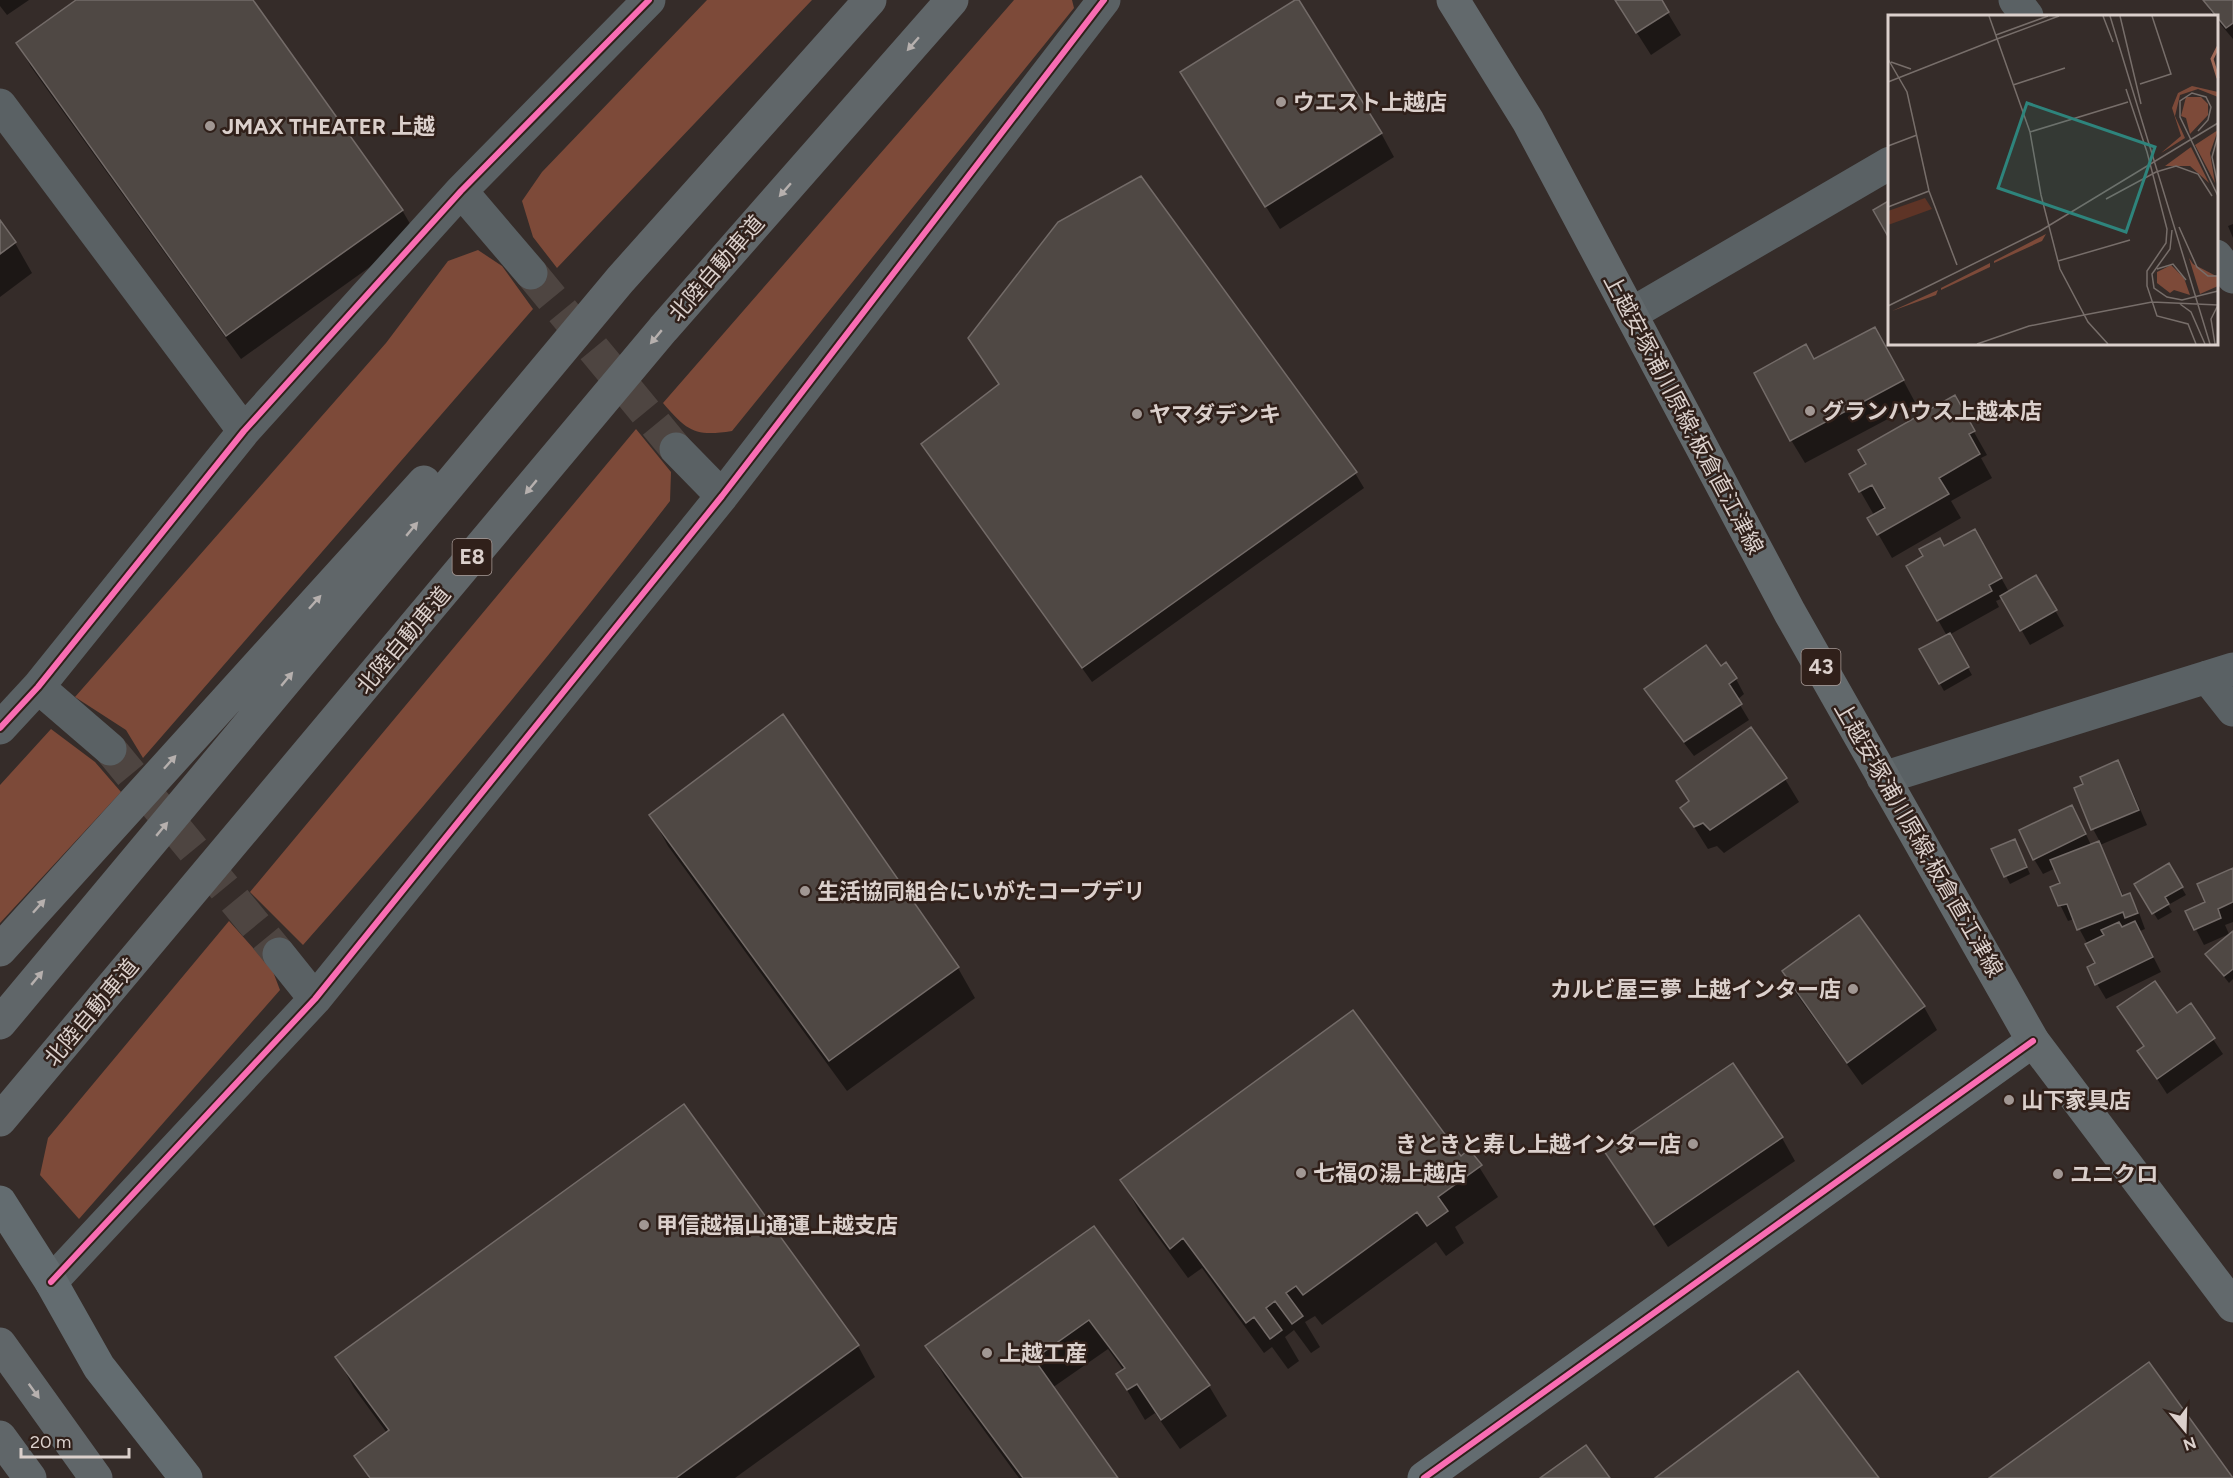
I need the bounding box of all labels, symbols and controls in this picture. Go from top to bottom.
inset map [1888,15,2218,345]
one-way arrow [907,36,920,51]
place label: ウエスト上越店 [1293,89,1447,116]
marker: ウエスト上越店 [1274,95,1288,109]
place label: JMAX THEATER 上越 [222,113,435,140]
marker: JMAX THEATER 上越 [203,119,217,133]
one-way arrow [778,183,792,198]
street label: 北陸自動車道 [663,210,770,327]
street label: 上越安塚浦川原線;板倉直江津線 [1598,269,1769,559]
one-way arrow [650,329,663,344]
place label: グランハウス上越本店 [1822,398,2042,425]
place label: ヤマダデンキ [1149,401,1281,428]
marker: グランハウス上越本店 [1803,404,1817,418]
marker: ヤマダデンキ [1130,407,1144,421]
one-way arrow [525,479,538,494]
one-way arrow [406,521,419,537]
road number: E8 [452,539,492,575]
street label: 北陸自動車道 [351,581,456,700]
one-way arrow [308,595,321,610]
road number: 43 [1802,649,1840,685]
one-way arrow [281,671,294,687]
street label: 上越安塚浦川原線;板倉直江津線 [1828,697,2009,982]
one-way arrow [163,755,176,770]
one-way arrow [156,821,169,837]
place label: 生活協同組合にいがたコープデリ [817,878,1146,905]
marker: 生活協同組合にいがたコープデリ [798,884,812,898]
one-way arrow [32,899,45,914]
street label: 北陸自動車道 [39,953,144,1072]
one-way arrow [31,970,44,986]
place label: カルビ屋三夢 上越インター店 [1550,976,1841,1003]
marker: カルビ屋三夢 上越インター店 [1846,982,1860,996]
place label: 山下家具店 [2021,1087,2131,1114]
marker: 山下家具店 [2002,1093,2016,1107]
place label: きときと寿し上越インター店 [1395,1131,1681,1158]
marker: きときと寿し上越インター店 [1686,1137,1700,1151]
place label: 七福の湯上越店 [1313,1160,1467,1187]
place label: ユニクロ [2070,1161,2158,1188]
marker: 七福の湯上越店 [1294,1166,1308,1180]
marker: ユニクロ [2051,1167,2065,1181]
place label: 甲信越福山通運上越支店 [656,1212,898,1239]
marker: 甲信越福山通運上越支店 [637,1218,651,1232]
place label: 上越工産 [999,1340,1087,1367]
marker: 上越工産 [980,1346,994,1360]
one-way arrow [28,1383,40,1399]
north arrow [2155,1400,2215,1460]
scale bar [21,1421,129,1459]
text: 20 m [30,1431,71,1453]
text: N [2181,1433,2199,1455]

